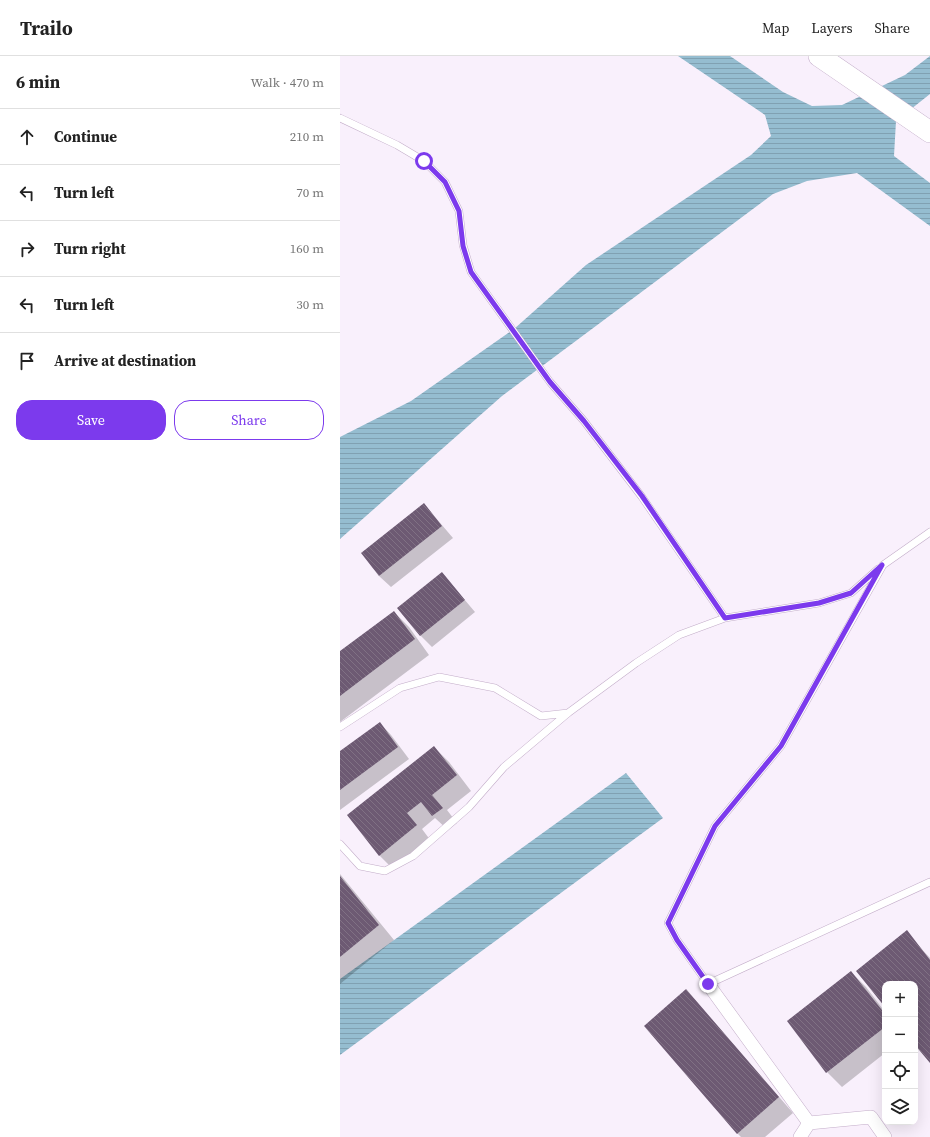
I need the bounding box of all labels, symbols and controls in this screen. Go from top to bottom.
text: Trailo [20,15,73,41]
text: Map [762,18,789,38]
text: Layers [811,18,853,38]
text: Share [875,18,910,38]
text: 6 min [16,70,60,94]
text: Walk · 470 m [251,74,324,91]
icon: ahead [16,126,38,148]
text: Continue [54,126,117,147]
text: 210 m [290,128,324,145]
route start [415,152,433,170]
icon: left [16,182,38,204]
text: Turn left [54,182,114,203]
text: 70 m [296,184,324,201]
icon: right [16,238,38,260]
text: Turn right [54,238,126,259]
text: 160 m [290,240,324,257]
icon: left [16,294,38,316]
text: Turn left [54,294,114,315]
text: 30 m [296,296,324,313]
icon: arrive [16,350,38,372]
text: Arrive at destination [54,350,196,371]
button: Save [16,400,166,440]
button: Share [174,400,324,440]
route end [699,975,717,993]
map controls [882,981,918,1125]
button: + [882,981,918,1017]
button: − [882,1017,918,1053]
button: locate [882,1053,918,1089]
button: layers [882,1089,918,1125]

